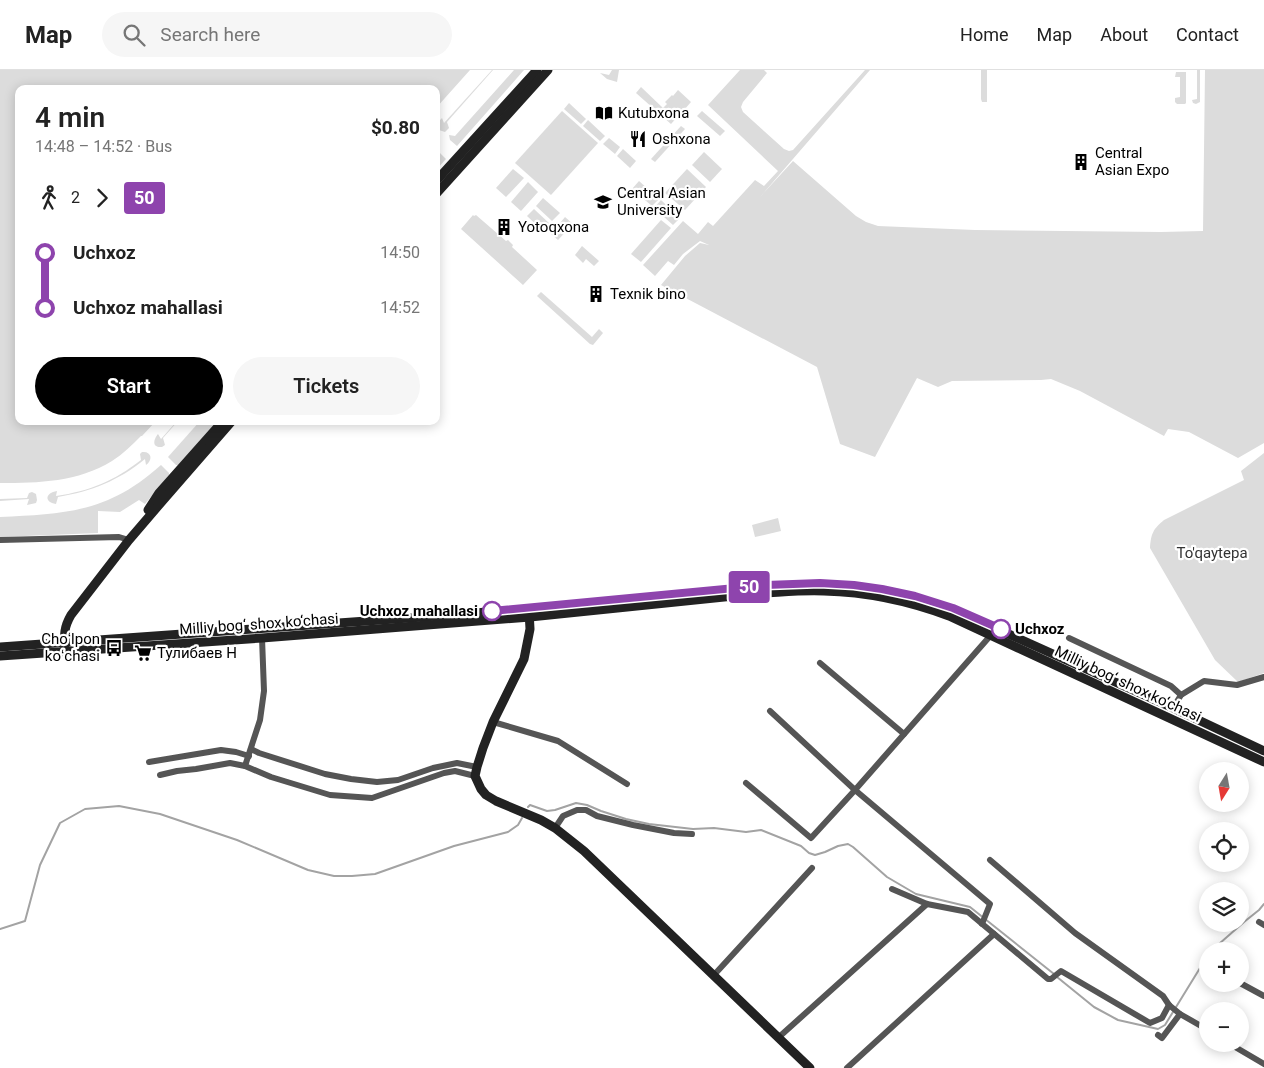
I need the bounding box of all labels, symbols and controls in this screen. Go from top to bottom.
search box [102,12,452,57]
text: Map [25,21,72,49]
icon: search [120,21,148,49]
text: Search here [160,23,260,46]
text: Home [960,24,1009,45]
text: Map [1037,24,1072,45]
text: About [1100,24,1148,45]
text: Contact [1176,24,1239,45]
text: 4 min [35,101,105,134]
library icon: Kutubxona [594,103,614,123]
place label: Kutubxona [618,104,689,122]
text: $0.80 [371,116,420,139]
restaurant icon: Oshxona [628,129,648,149]
place label: Oshxona [652,130,711,148]
text: 14:48 – 14:52 · Bus [35,137,172,156]
place label: Central Asian Expo [1095,144,1169,179]
building icon: Central Asian Expo [1071,152,1091,172]
icon: walk [35,184,63,212]
icon: forward [88,184,116,212]
place label: Central Asian University [617,184,706,219]
text: 50 [134,187,155,208]
text: 2 [71,188,80,207]
school or university icon: Central Asian University [593,192,613,212]
building icon: Yotoqxona [494,217,514,237]
place label: Yotoqxona [518,218,589,236]
text: Uchxoz [73,241,136,264]
text: 14:50 [380,243,420,262]
building icon: Texnik bino [586,284,606,304]
place label: Texnik bino [610,285,686,303]
text: Uchxoz mahallasi [73,296,223,319]
text: 14:52 [380,298,420,317]
button: Start [35,357,223,415]
button: Tickets [233,357,420,415]
park label: To'qaytepa [1176,544,1248,562]
line badge: 50 [726,571,772,603]
text: 50 [739,576,759,597]
marker: Uchxoz mahallasi [482,601,502,621]
place label: Uchxoz mahallasi [360,602,478,620]
street label: Milliy bog‘ shox ko‘chasi [179,609,339,639]
marker: Uchxoz [991,619,1011,639]
place label: Uchxoz [1015,620,1065,638]
place label: Choʻlpon koʻchasi [41,630,100,665]
bus stop icon: Choʻlpon koʻchasi [104,638,124,658]
street label: Milliy bog‘ shox ko‘chasi [1052,642,1204,726]
supermarket icon: Тулибаев Н [133,643,153,663]
place label: Тулибаев Н [157,644,237,662]
north arrow [1199,762,1249,812]
map controls [1199,762,1249,1052]
button: locate [1199,822,1249,872]
button: layers [1199,882,1249,932]
button: + [1199,942,1249,992]
button: − [1199,1002,1249,1052]

